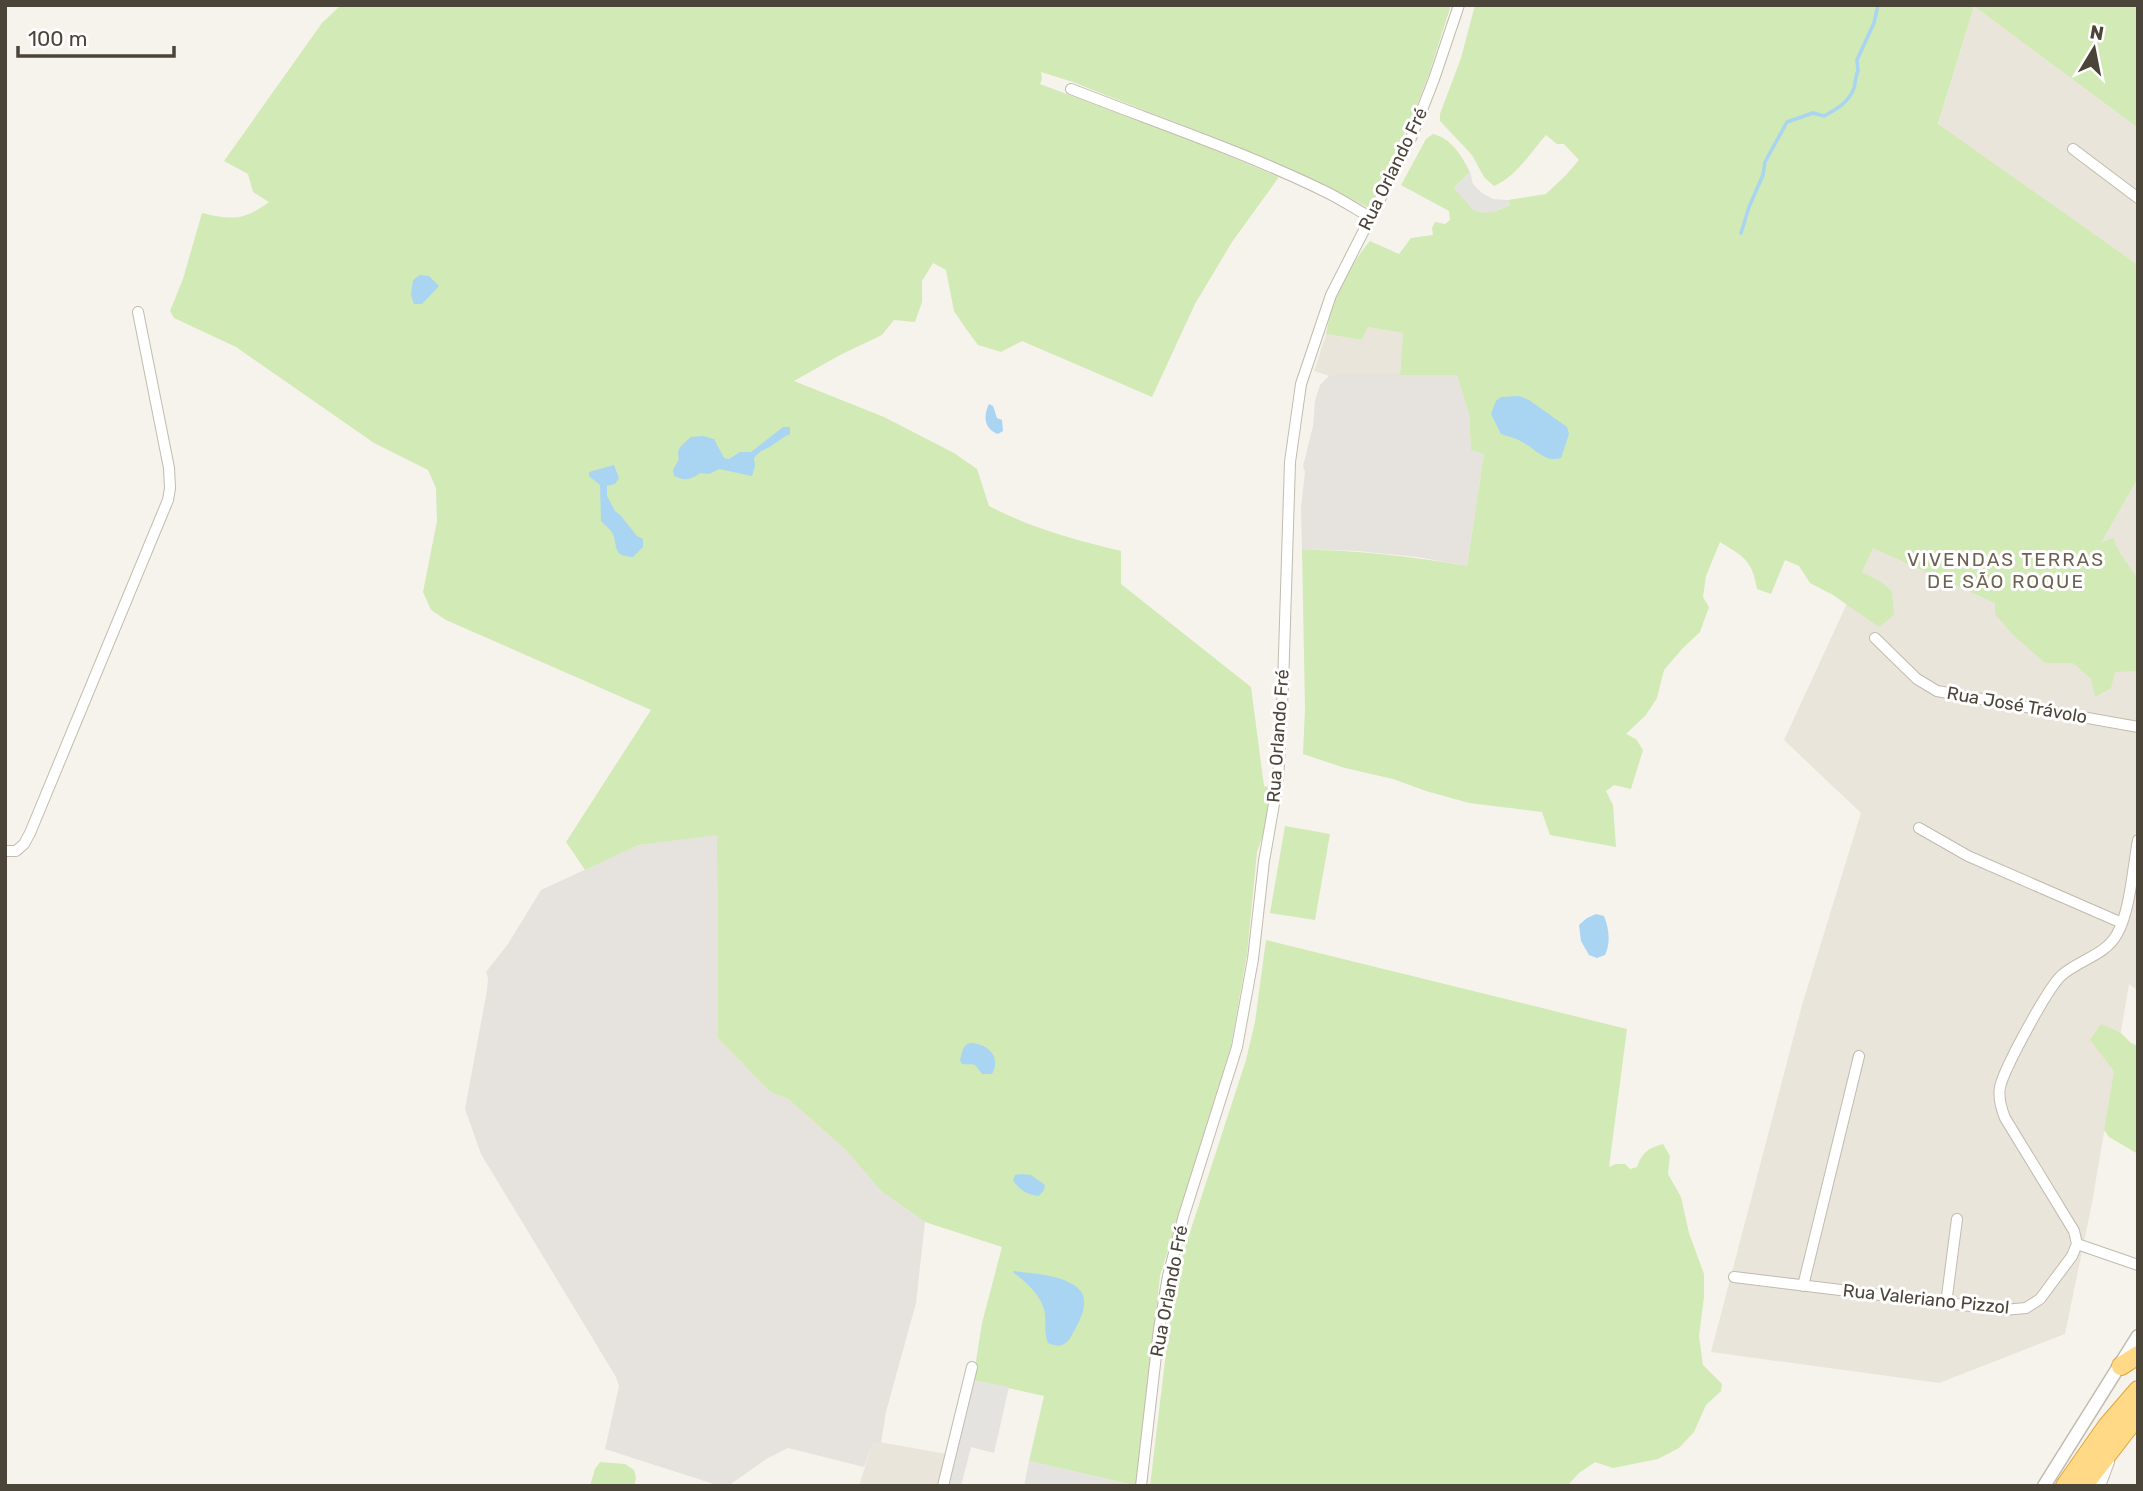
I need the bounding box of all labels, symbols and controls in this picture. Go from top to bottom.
scale bar [18,14,173,58]
north arrow [2059,14,2129,84]
text: N [2088,20,2106,45]
text: 100 m [28,26,87,51]
street label: Rua Orlando Fré [1354,104,1432,234]
district label: VIVENDAS TERRAS DE SÃO ROQUE [1907,548,2105,593]
street label: Rua Orlando Fré [1262,669,1294,803]
street label: Rua José Trávolo [1945,682,2089,728]
street label: Rua Orlando Fré [1145,1223,1193,1359]
street label: Rua Valeriano Pizzol [1842,1279,2010,1319]

